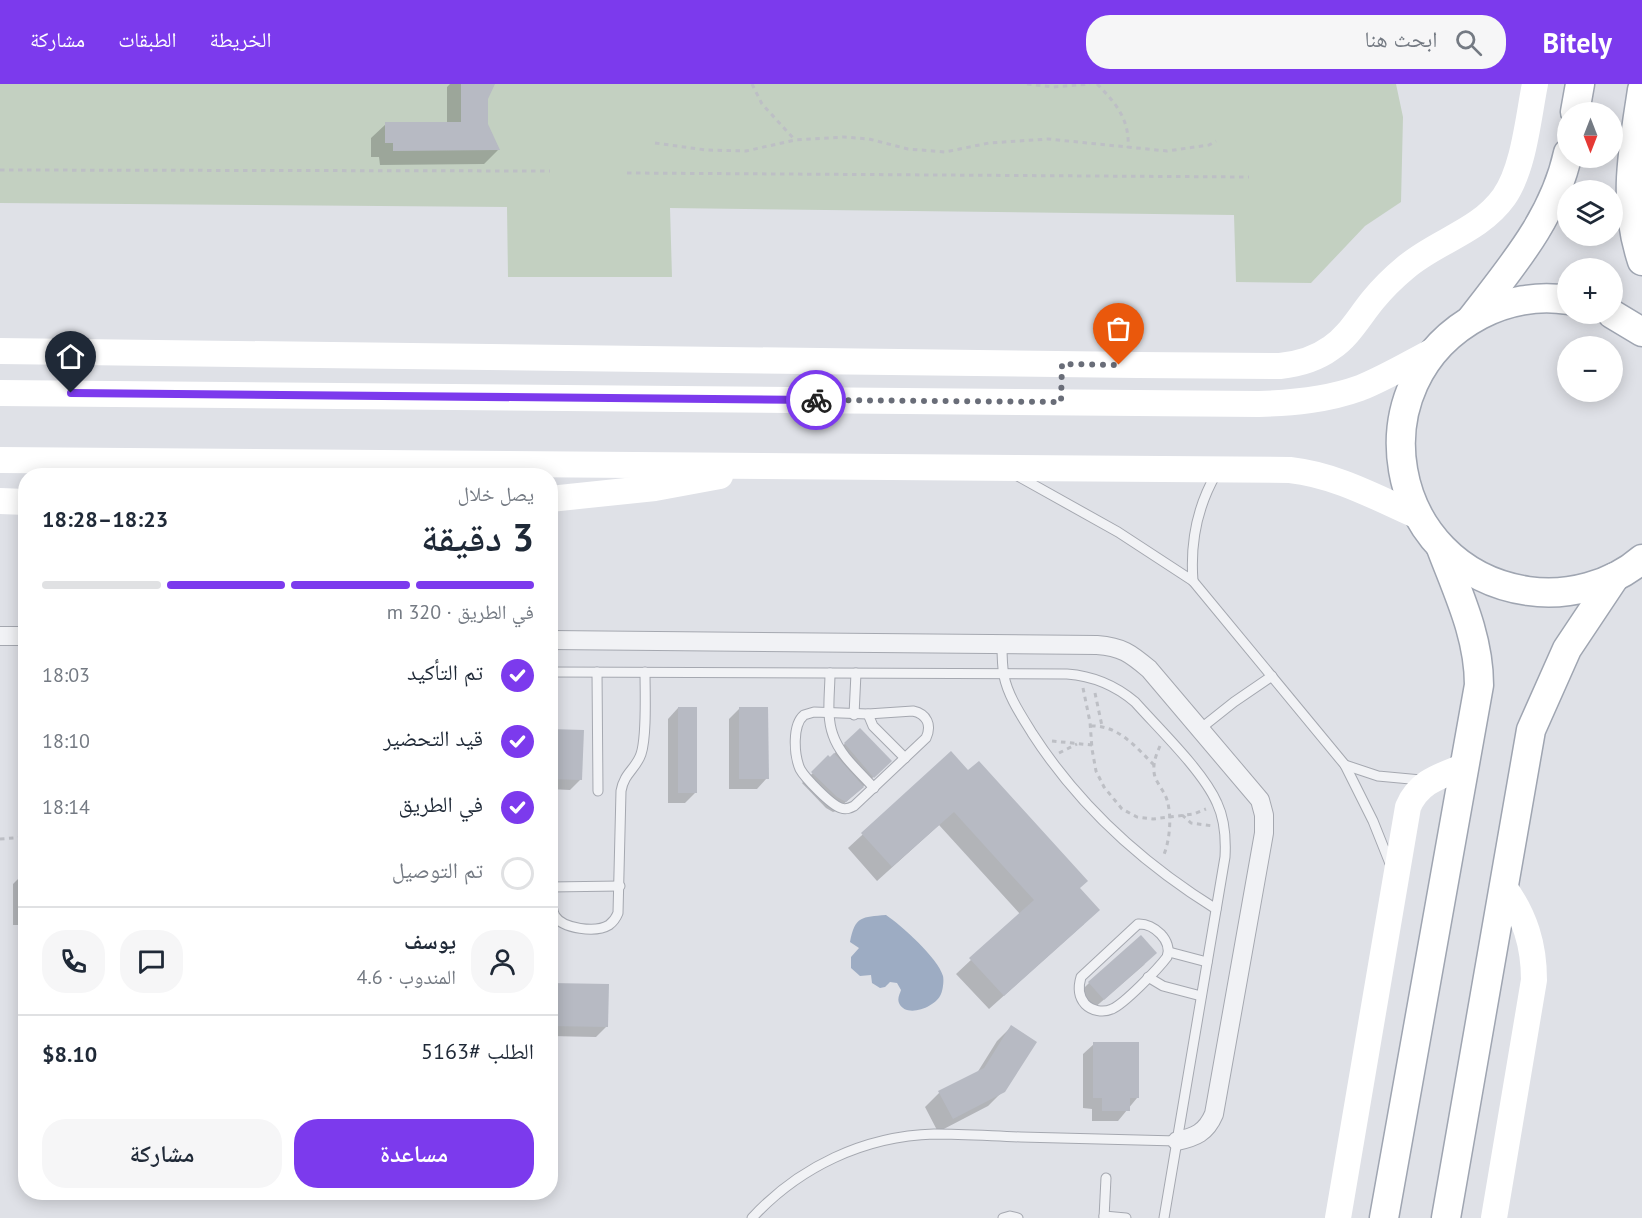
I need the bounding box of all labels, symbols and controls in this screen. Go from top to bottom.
search box [1086,15,1506,69]
text: Bitely [1542,24,1612,61]
text: ابحث هنا [1364,25,1437,53]
text: مشاركة [30,26,85,53]
text: الطبقات [118,26,177,53]
text: الخريطة [210,26,271,53]
icon: search [1452,26,1485,59]
north arrow [1557,102,1623,168]
map controls [1557,102,1623,402]
button: layers [1557,180,1623,246]
button: + [1557,258,1623,324]
pin [1093,303,1144,365]
icon: bag [1102,312,1135,345]
pin [45,331,96,393]
button: − [1557,336,1623,402]
icon: home [54,340,87,373]
courier [786,370,846,430]
icon: bike [800,384,833,417]
text: يصل خلال [458,481,534,507]
text: 18:23–18:28 [42,505,168,533]
text: 3 دقيقة [421,511,534,562]
text: في الطريق · 320 m [387,599,534,625]
text: تم التأكيد [407,658,483,686]
icon: check [501,659,534,692]
text: 18:03 [42,662,90,688]
text: قيد التحضير [383,724,483,752]
icon: check [501,725,534,758]
text: 18:10 [42,728,90,754]
text: في الطريق [398,790,483,818]
icon: check [501,791,534,824]
text: 18:14 [42,794,90,820]
text: تم التوصيل [392,856,483,884]
text: يوسف [404,927,456,955]
button: phone [42,930,105,993]
button: chat [120,930,183,993]
button: person [471,930,534,993]
text: المندوب · 4.6 [357,964,456,990]
text: الطلب #5163 [421,1037,534,1065]
text: $8.10 [42,1040,97,1068]
button: مشاركة [42,1119,282,1188]
button: مساعدة [294,1119,534,1188]

